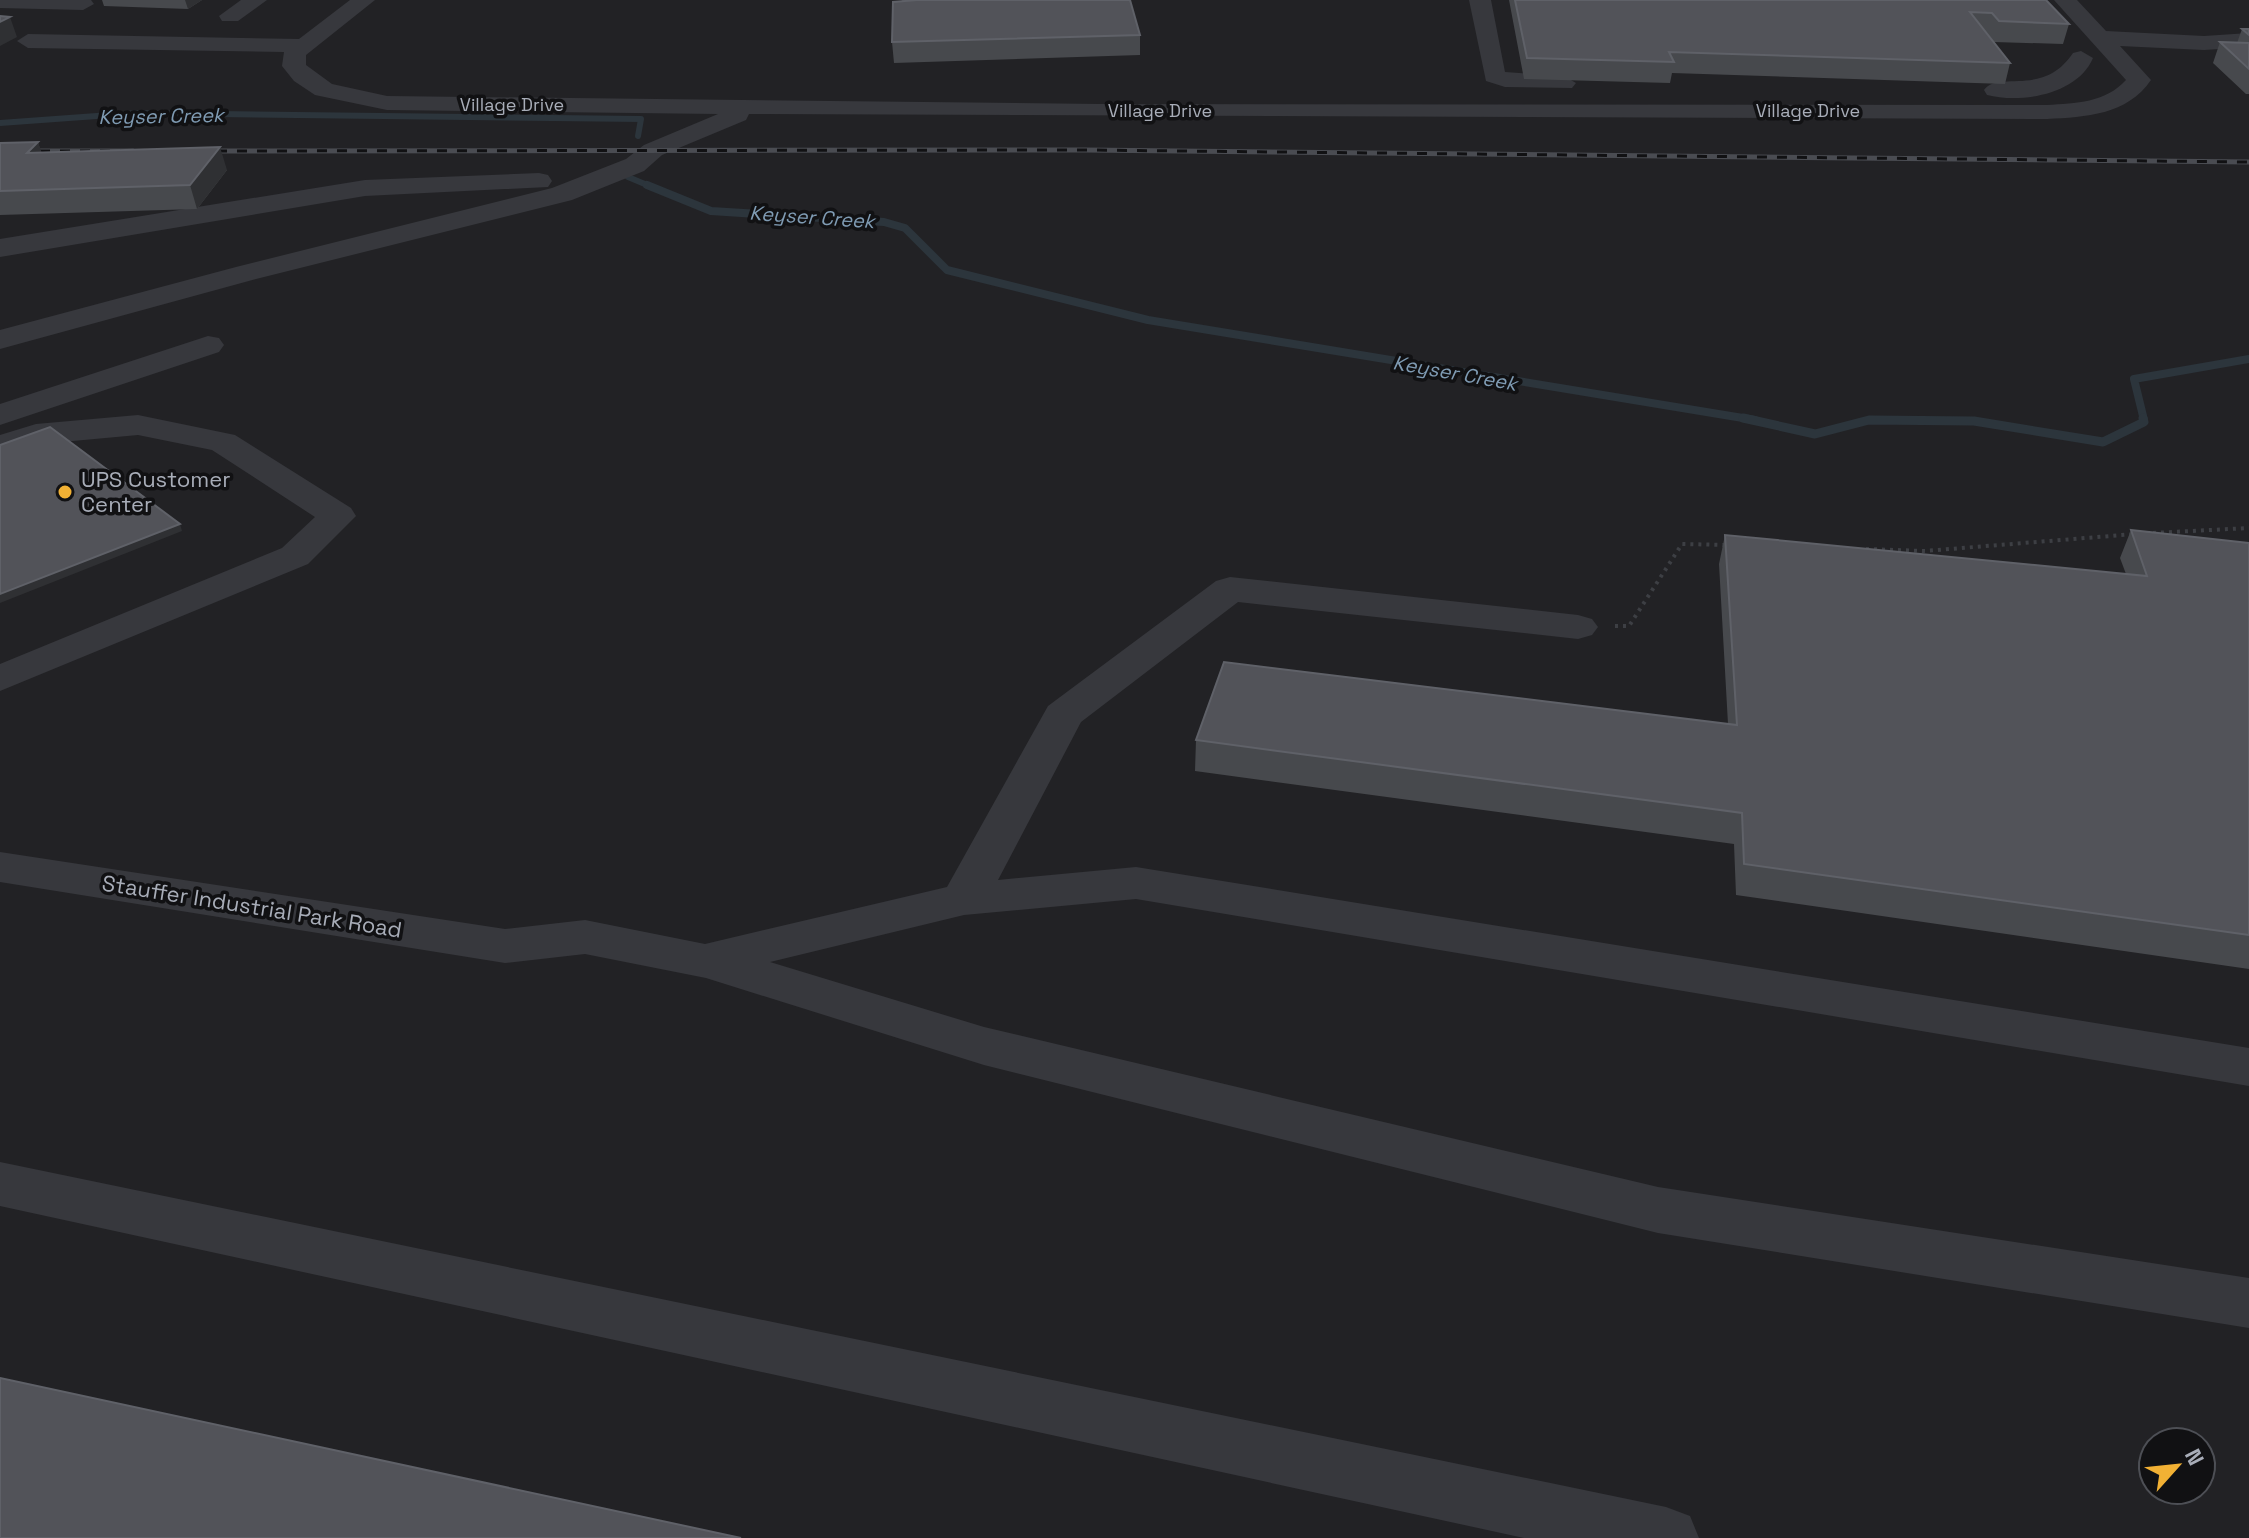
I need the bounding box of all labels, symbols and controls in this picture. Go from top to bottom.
street label: Village Drive [460,93,564,116]
street label: Village Drive [1108,99,1212,122]
street label: Village Drive [1756,99,1860,122]
water label: Keyser Creek [98,102,226,130]
water label: Keyser Creek [749,200,878,234]
water label: Keyser Creek [1391,349,1521,397]
place label: UPS Customer Center [81,465,231,518]
marker: UPS Customer Center [56,483,74,501]
street label: Stauffer Industrial Park Road [100,868,404,944]
north arrow [2137,1426,2217,1506]
text: N [2179,1444,2211,1470]

